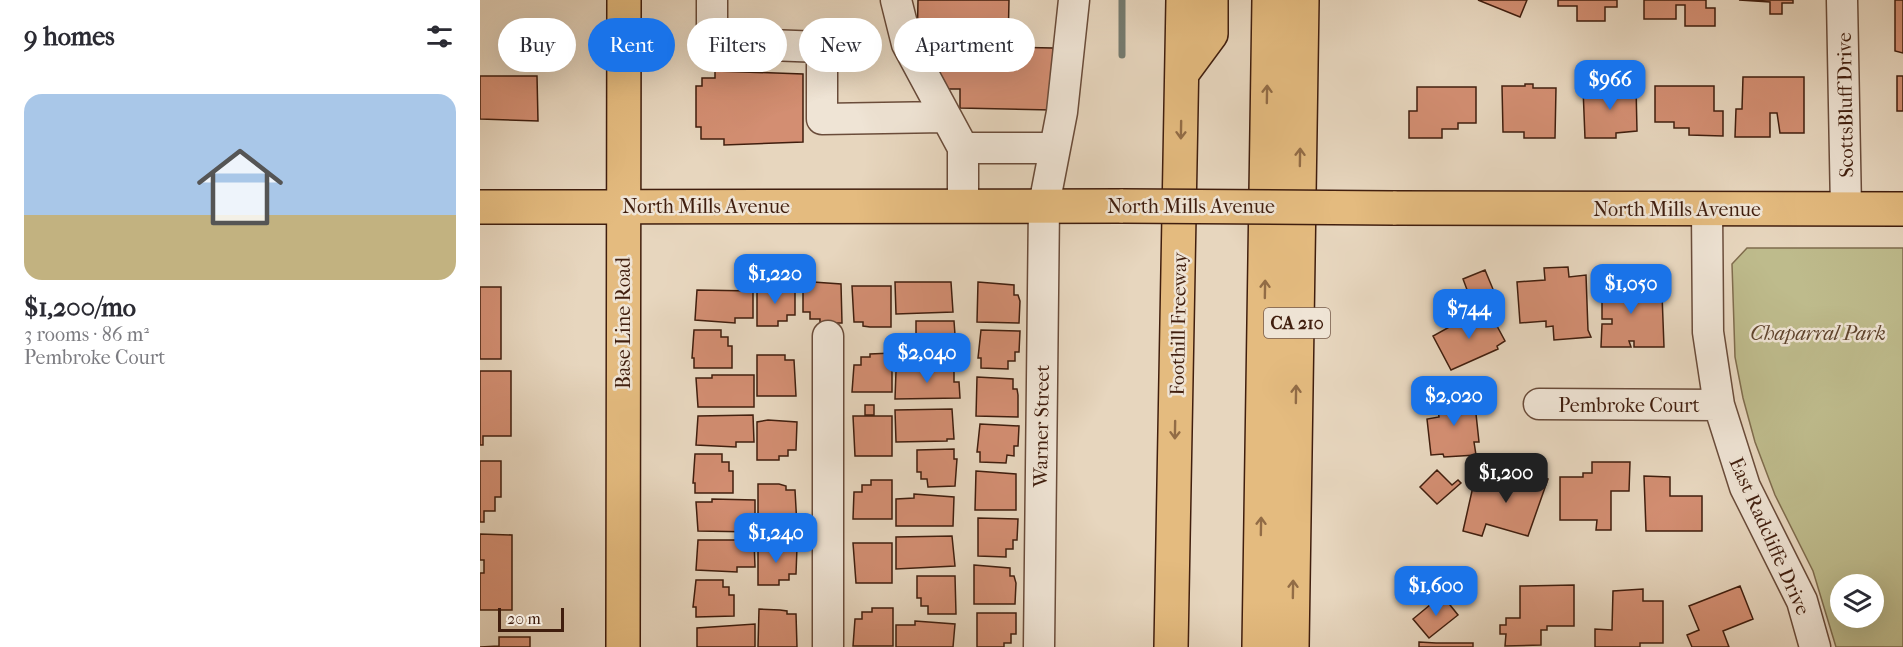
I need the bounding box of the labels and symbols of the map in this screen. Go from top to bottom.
street label: ScottsBluff Drive [1833,32,1858,178]
pin: $966 [1574,60,1646,111]
one-way arrow [1262,84,1273,104]
one-way arrow [1176,120,1187,140]
one-way arrow [1294,147,1306,167]
street label: North Mills Avenue [622,195,790,218]
street label: North Mills Avenue [1107,195,1275,218]
street label: North Mills Avenue [1593,198,1761,221]
street label: Foothill Freeway [1166,251,1191,396]
pin: $1,220 [726,254,824,305]
street label: Base Line Road [612,256,635,389]
pin: $1,050 [1582,264,1680,315]
one-way arrow [1259,279,1271,299]
pin: $744 [1433,289,1505,340]
road number: CA 210 [1264,308,1330,338]
park label: Chaparral Park [1750,322,1886,345]
pin: $2,040 [878,333,976,384]
street label: Warner Street [1029,364,1054,489]
pin: $2,020 [1405,376,1503,427]
one-way arrow [1290,384,1302,404]
street label: Pembroke Court [1558,394,1700,417]
one-way arrow [1170,420,1181,440]
pin: $1,200 [1457,453,1555,504]
street label: East Radcliffe Drive [1724,454,1815,619]
pin: $1,240 [727,513,825,564]
one-way arrow [1255,516,1267,536]
pin: $1,600 [1387,566,1485,617]
one-way arrow [1287,579,1299,599]
scale bar [498,605,564,632]

